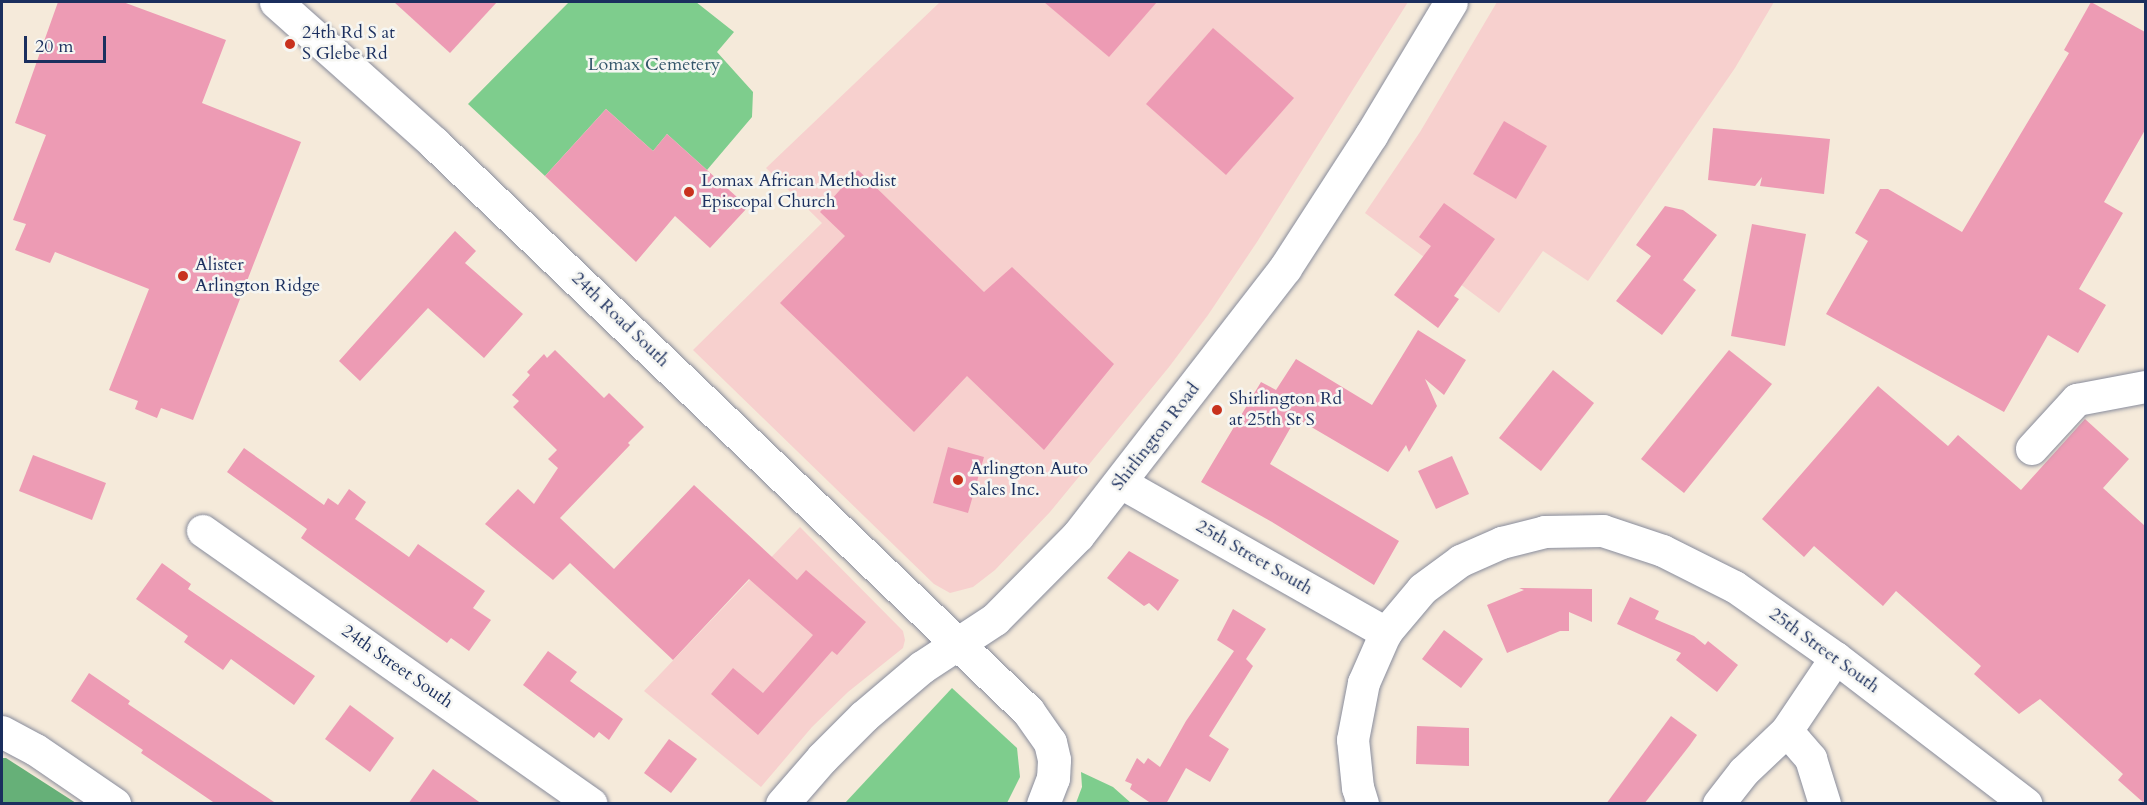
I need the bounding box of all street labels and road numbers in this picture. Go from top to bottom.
street label: 24th Road South [567,268,673,372]
street label: Shirlington Road [1107,379,1205,495]
street label: 25th Street South [1192,516,1316,600]
street label: 25th Street South [1765,604,1883,698]
street label: 24th Street South [337,621,457,713]

